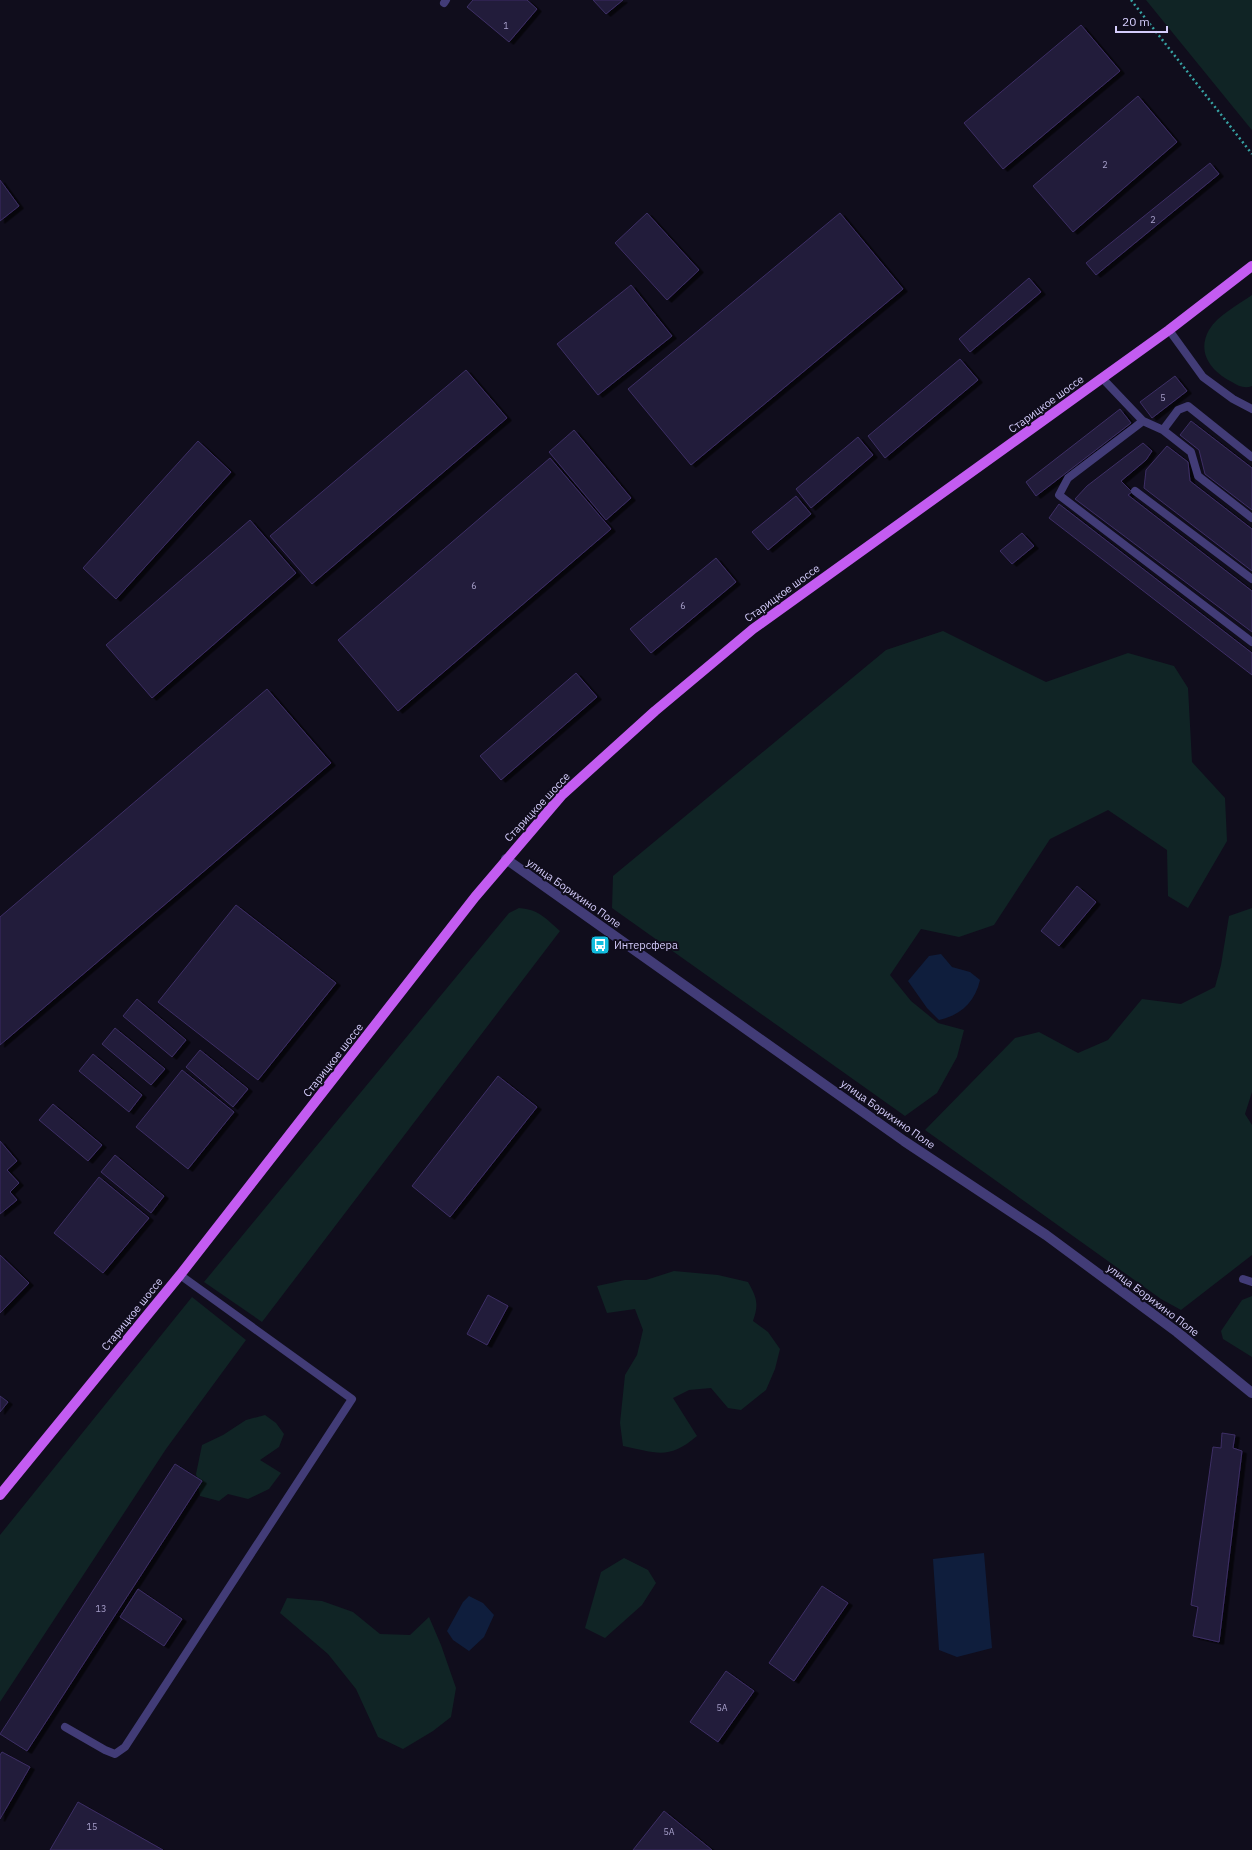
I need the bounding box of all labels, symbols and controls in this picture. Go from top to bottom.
scale bar [1116,8,1167,34]
text: 20 m [1122,14,1150,29]
house number: 1 [503,20,509,31]
house number: 2 [1102,159,1108,170]
house number: 2 [1150,214,1156,225]
street label: Старицкое шоссе [1006,372,1086,436]
house number: 5 [1160,392,1166,403]
street label: Старицкое шоссе [742,561,822,625]
house number: 6 [471,580,477,591]
house number: 6 [680,600,686,611]
street label: Старицкое шоссе [501,769,573,845]
street label: улица Борихино Поле [524,855,624,931]
bus stop icon: Интерсфера [589,934,611,956]
place label: Интерсфера [614,938,678,952]
street label: Старицкое шоссе [300,1020,366,1100]
street label: улица Борихино Поле [838,1076,938,1152]
street label: улица Борихино Поле [1104,1261,1202,1339]
street label: Старицкое шоссе [98,1275,166,1353]
house number: 13 [96,1603,106,1614]
house number: 5А [716,1702,728,1713]
house number: 15 [87,1821,97,1832]
house number: 5А [663,1826,675,1837]

